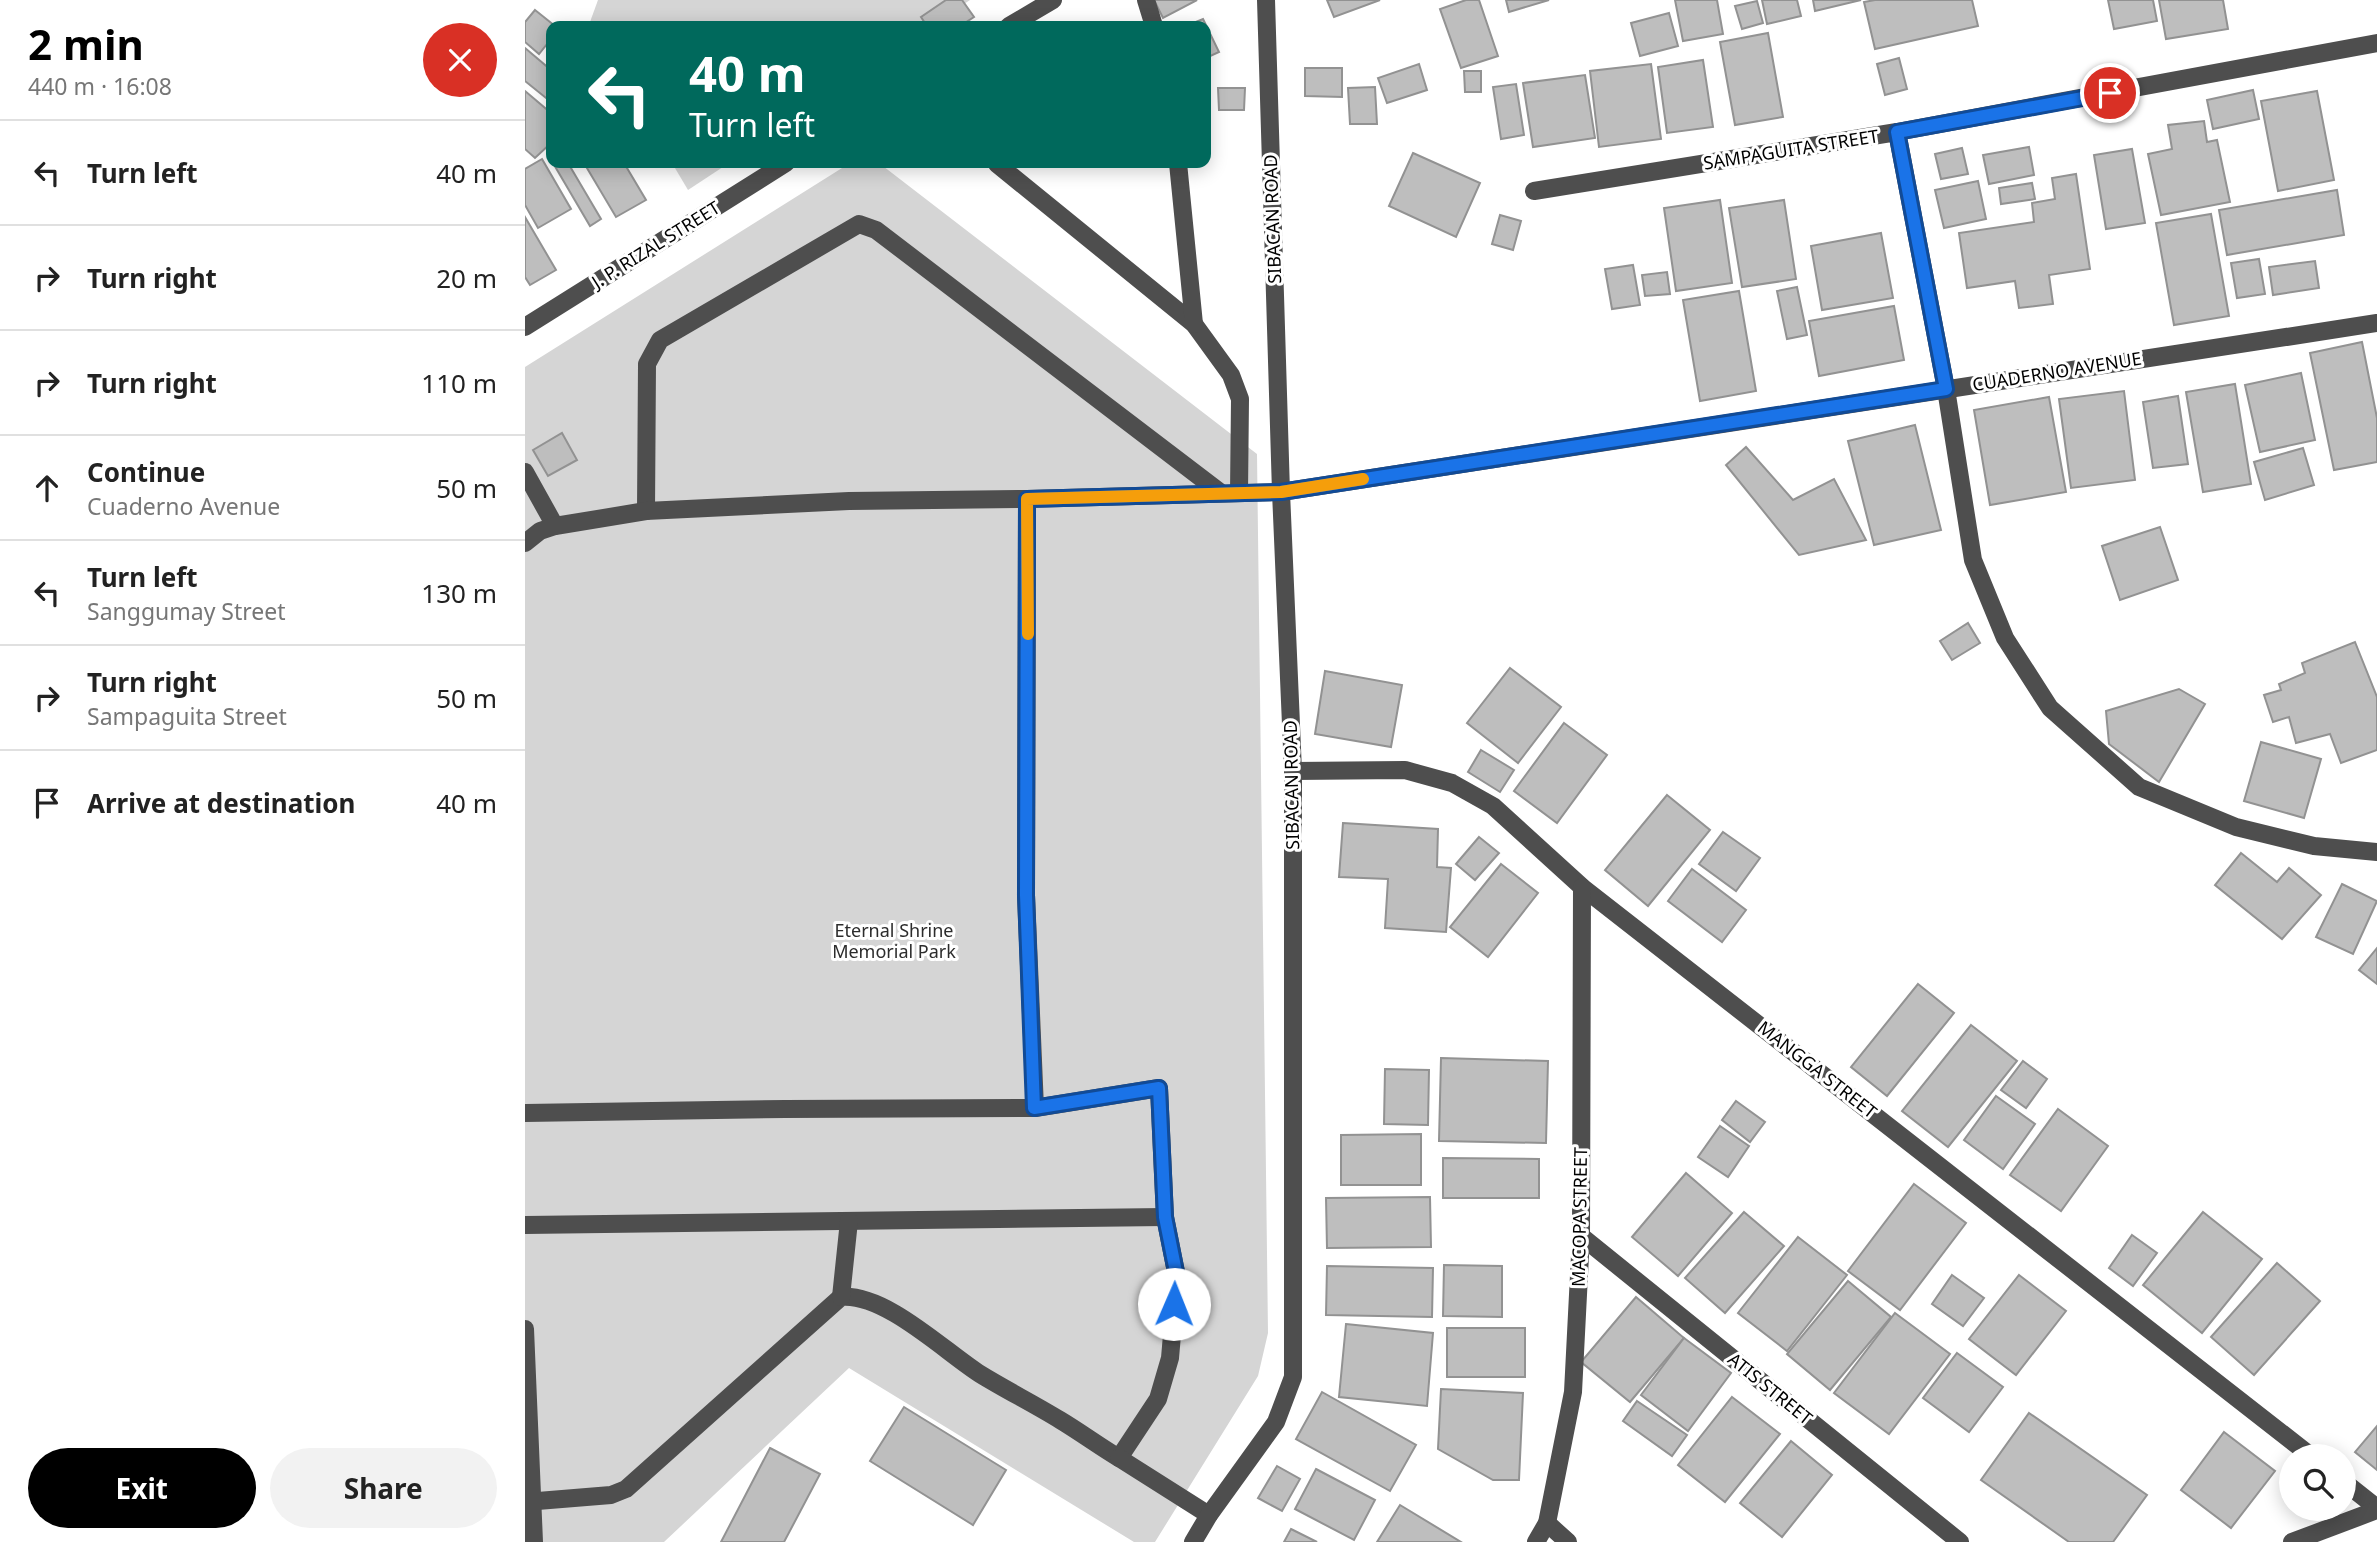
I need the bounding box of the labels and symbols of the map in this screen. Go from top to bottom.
pin [2080,63,2140,123]
street label: SAMPAGUITA STREET [1701,123,1880,175]
street label: SIBACAN ROAD [1258,154,1286,284]
street label: J. P. RIZAL STREET [585,195,724,294]
street label: CUADERNO AVENUE [1970,346,2143,396]
street label: SIBACAN ROAD [1278,720,1304,850]
park label: Eternal Shrine Memorial Park [832,918,956,963]
street label: MANGGA STREET [1753,1015,1882,1123]
street label: MACOPA STREET [1566,1147,1592,1287]
position arrow [1137,1267,1211,1341]
street label: ATIS STREET [1723,1347,1818,1430]

